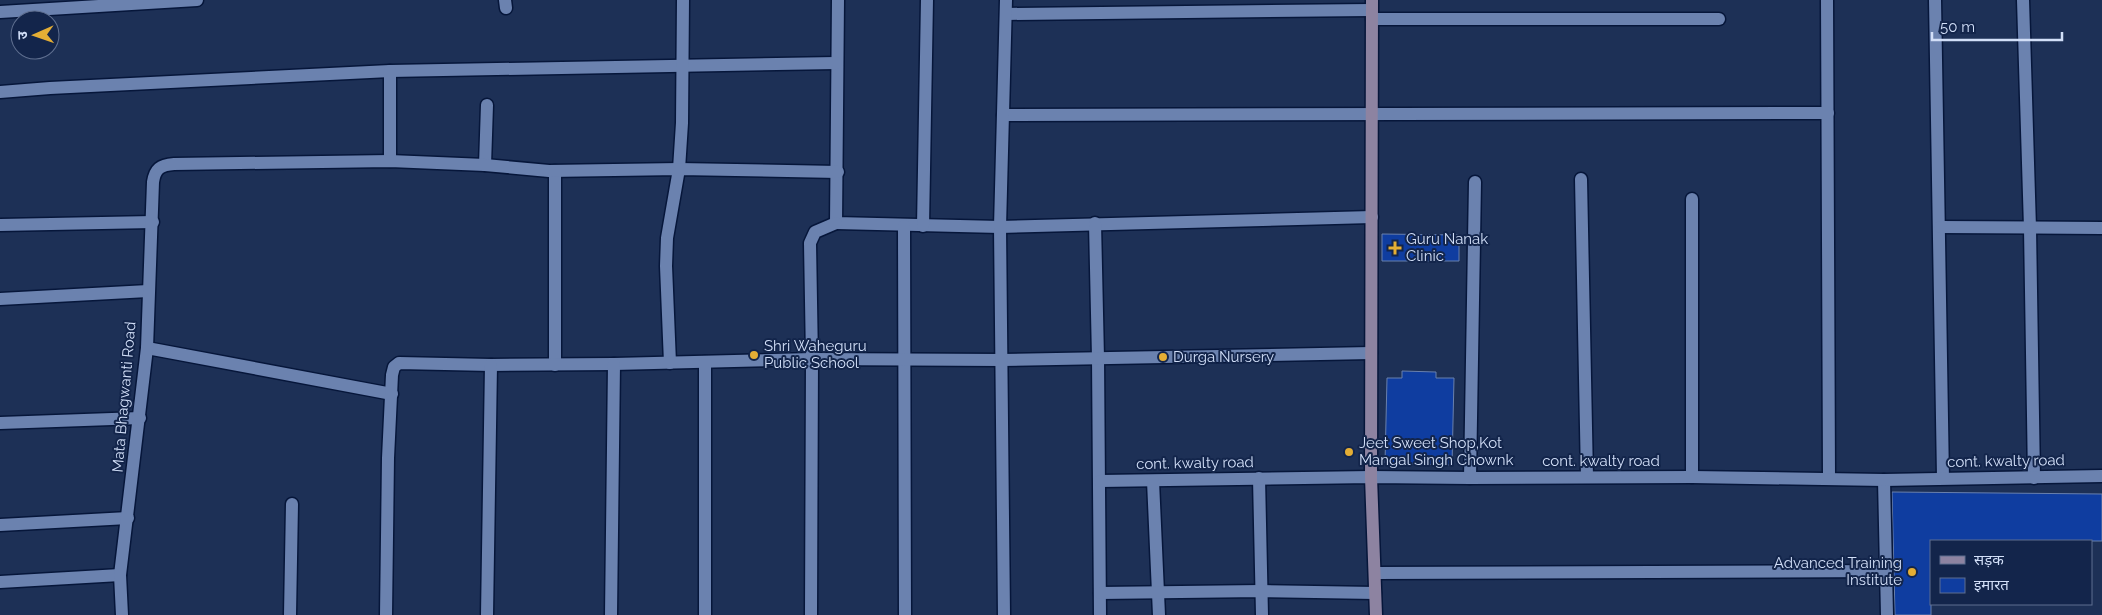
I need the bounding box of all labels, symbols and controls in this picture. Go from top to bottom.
north arrow [10,10,60,60]
scale bar [1932,10,2062,42]
text: 50 m [1940,18,1975,36]
text: उ [14,30,30,40]
place label: Guru Nanak Clinic [1406,230,1488,265]
marker: Guru Nanak Clinic [1388,241,1402,255]
street label: Mata Bhagwanti Road [108,321,140,473]
place label: Shri Waheguru Public School [764,337,867,372]
place label: Durga Nursery [1173,348,1274,366]
marker: Shri Waheguru Public School [748,349,760,361]
marker: Durga Nursery [1157,351,1169,363]
place label: Jeet Sweet Shop,Kot Mangal Singh Chownk [1359,434,1513,469]
marker: Jeet Sweet Shop,Kot Mangal Singh Chownk [1343,446,1355,458]
street label: cont. kwalty road [1947,451,2065,471]
street label: cont. kwalty road [1542,452,1660,470]
street label: cont. kwalty road [1136,453,1254,473]
legend [1930,540,2092,605]
text: सड़क [1974,551,2004,569]
place label: Advanced Training Institute [1774,554,1902,589]
marker: Advanced Training Institute [1906,566,1918,578]
text: इमारत [1974,576,2009,594]

